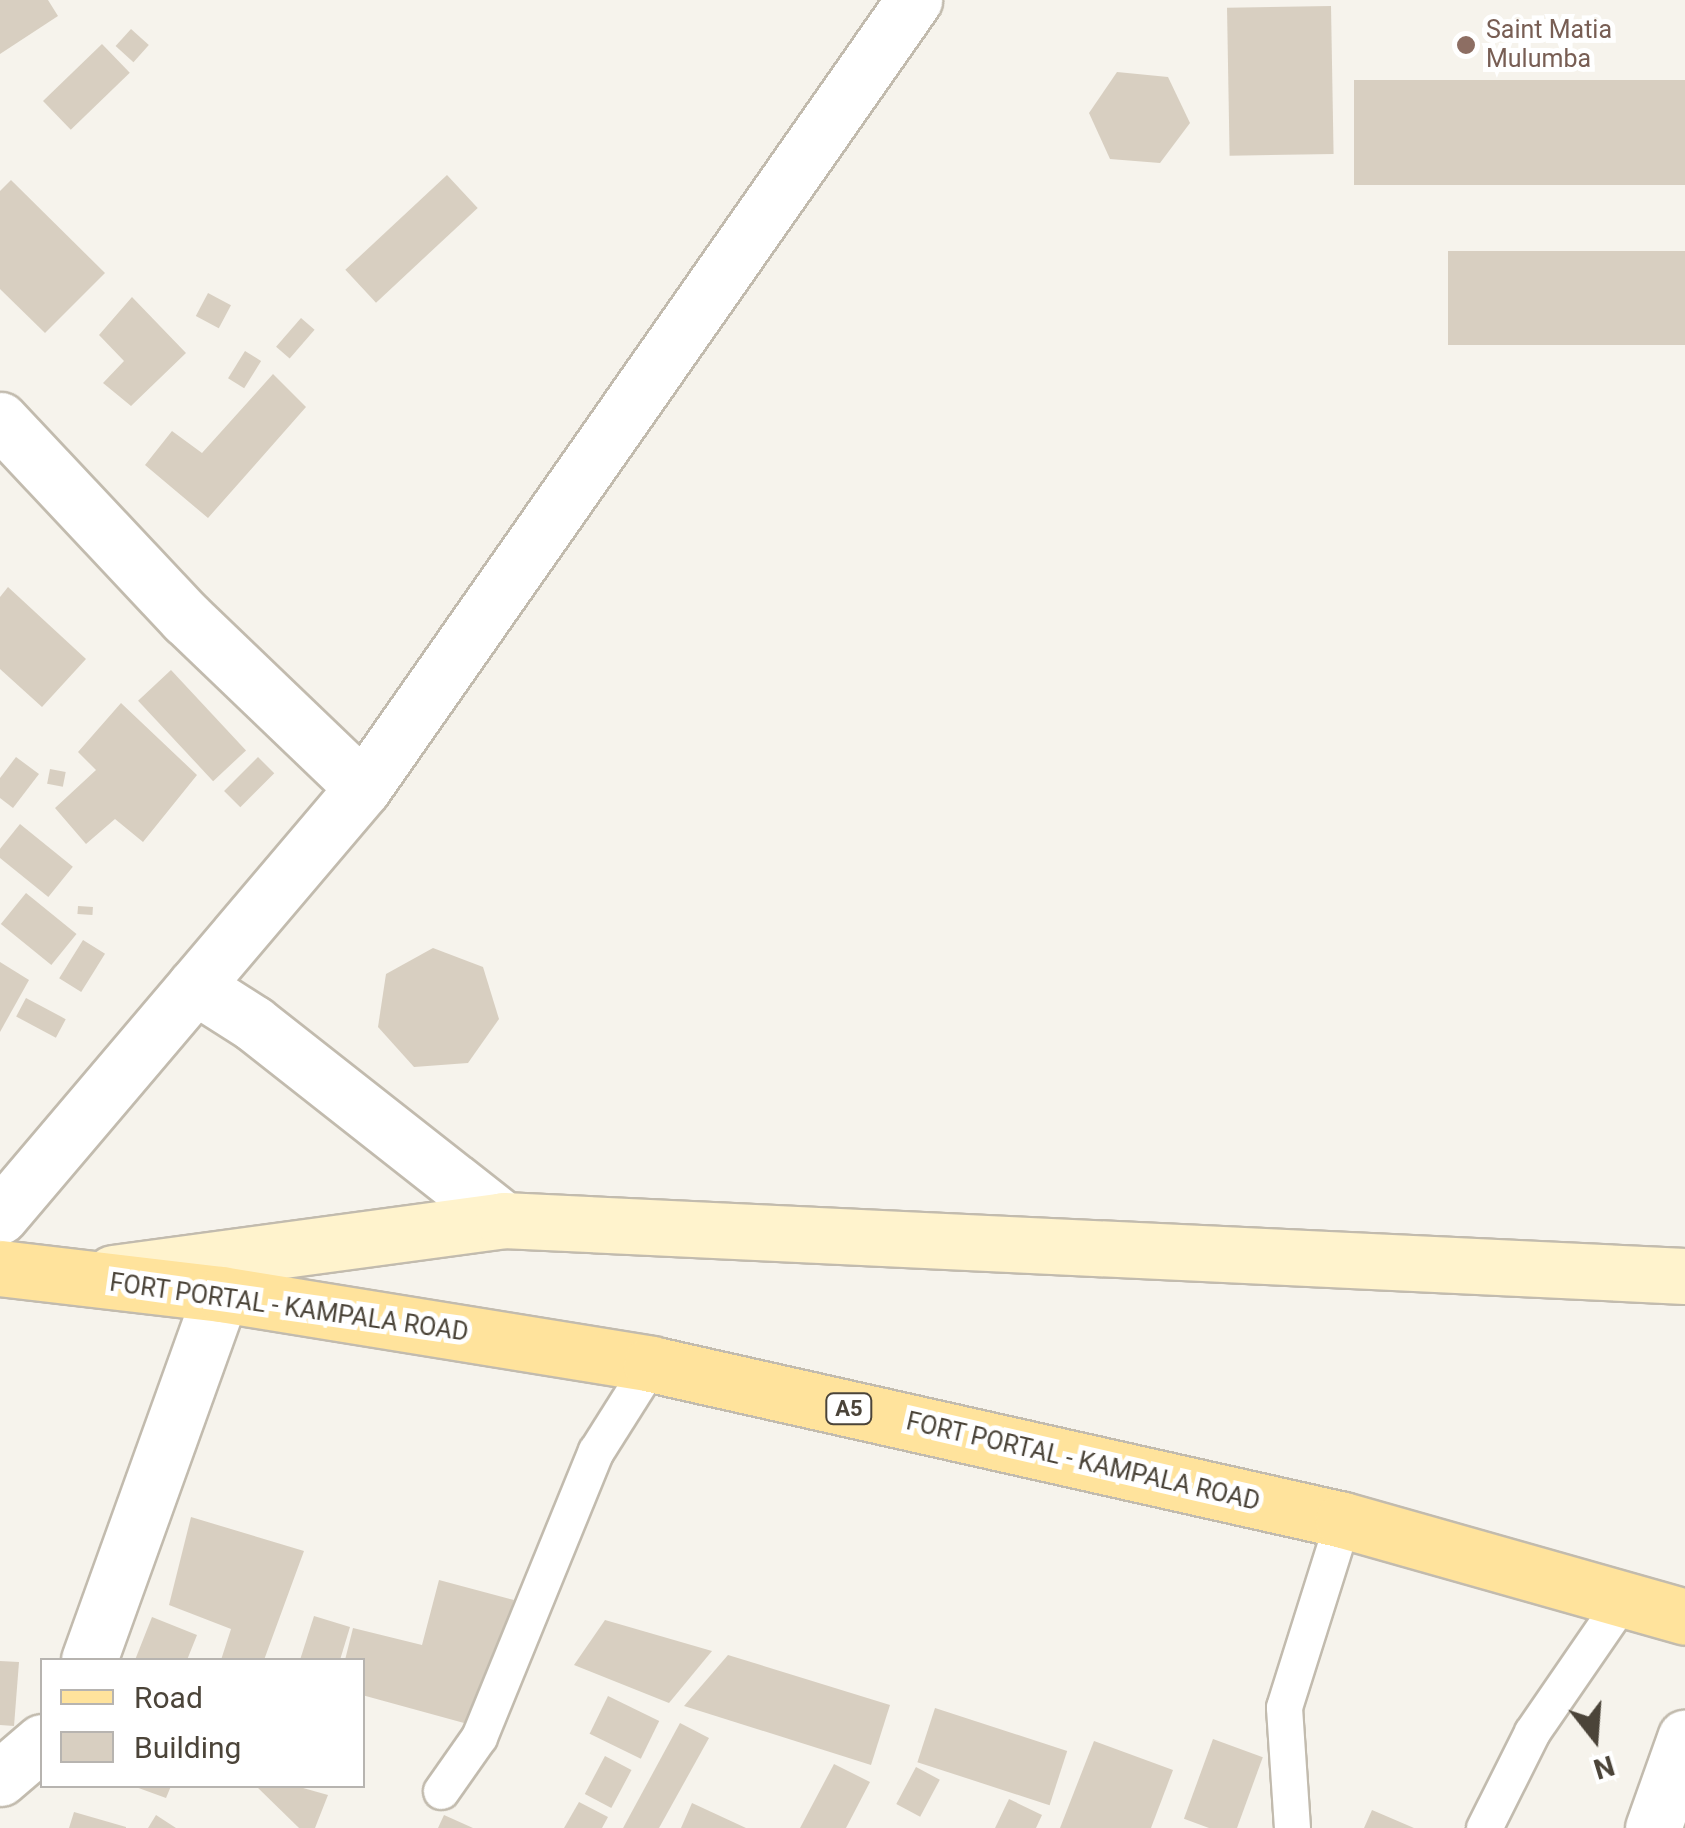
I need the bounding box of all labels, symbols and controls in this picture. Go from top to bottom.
place label: Saint Matia Mulumba [1486,16,1612,75]
marker: Saint Matia Mulumba [1455,34,1477,56]
street label: FORT PORTAL - KAMPALA ROAD [107,1268,471,1348]
road number: A5 [824,1392,874,1426]
street label: FORT PORTAL - KAMPALA ROAD [903,1407,1263,1517]
legend [40,1658,365,1788]
text: Road [134,1680,203,1715]
north arrow [1545,1688,1645,1788]
text: Building [134,1730,241,1765]
text: N [1590,1748,1618,1786]

